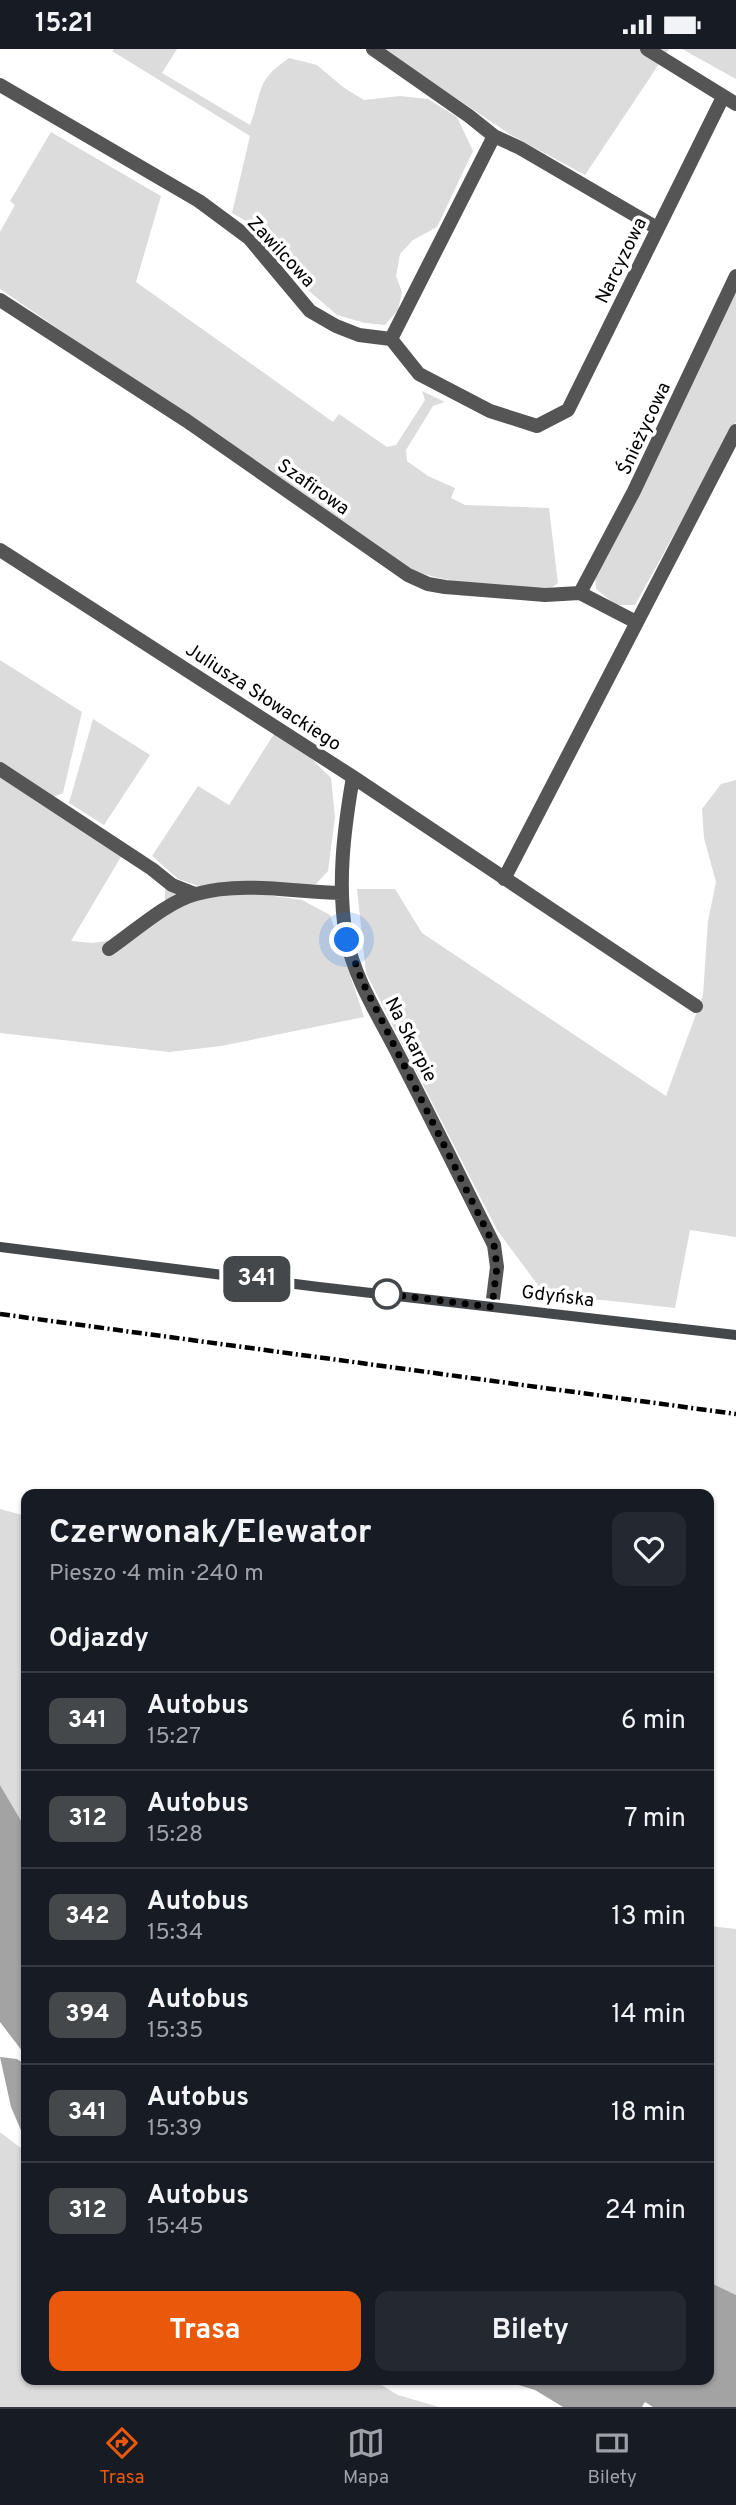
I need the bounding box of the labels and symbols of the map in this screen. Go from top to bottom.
street label: Zawilcowa [241,212,320,293]
street label: Narcyzowa [591,214,653,308]
street label: Śnieżycowa [612,378,677,479]
street label: Szafirowa [272,454,354,521]
street label: Juliusza Słowackiego [180,638,345,757]
your location [329,922,364,957]
street label: Na Skarpie [379,994,442,1086]
line badge: 341 [217,1256,297,1302]
unlabelled marker [372,1279,402,1309]
street label: Gdyńska [520,1281,596,1313]

